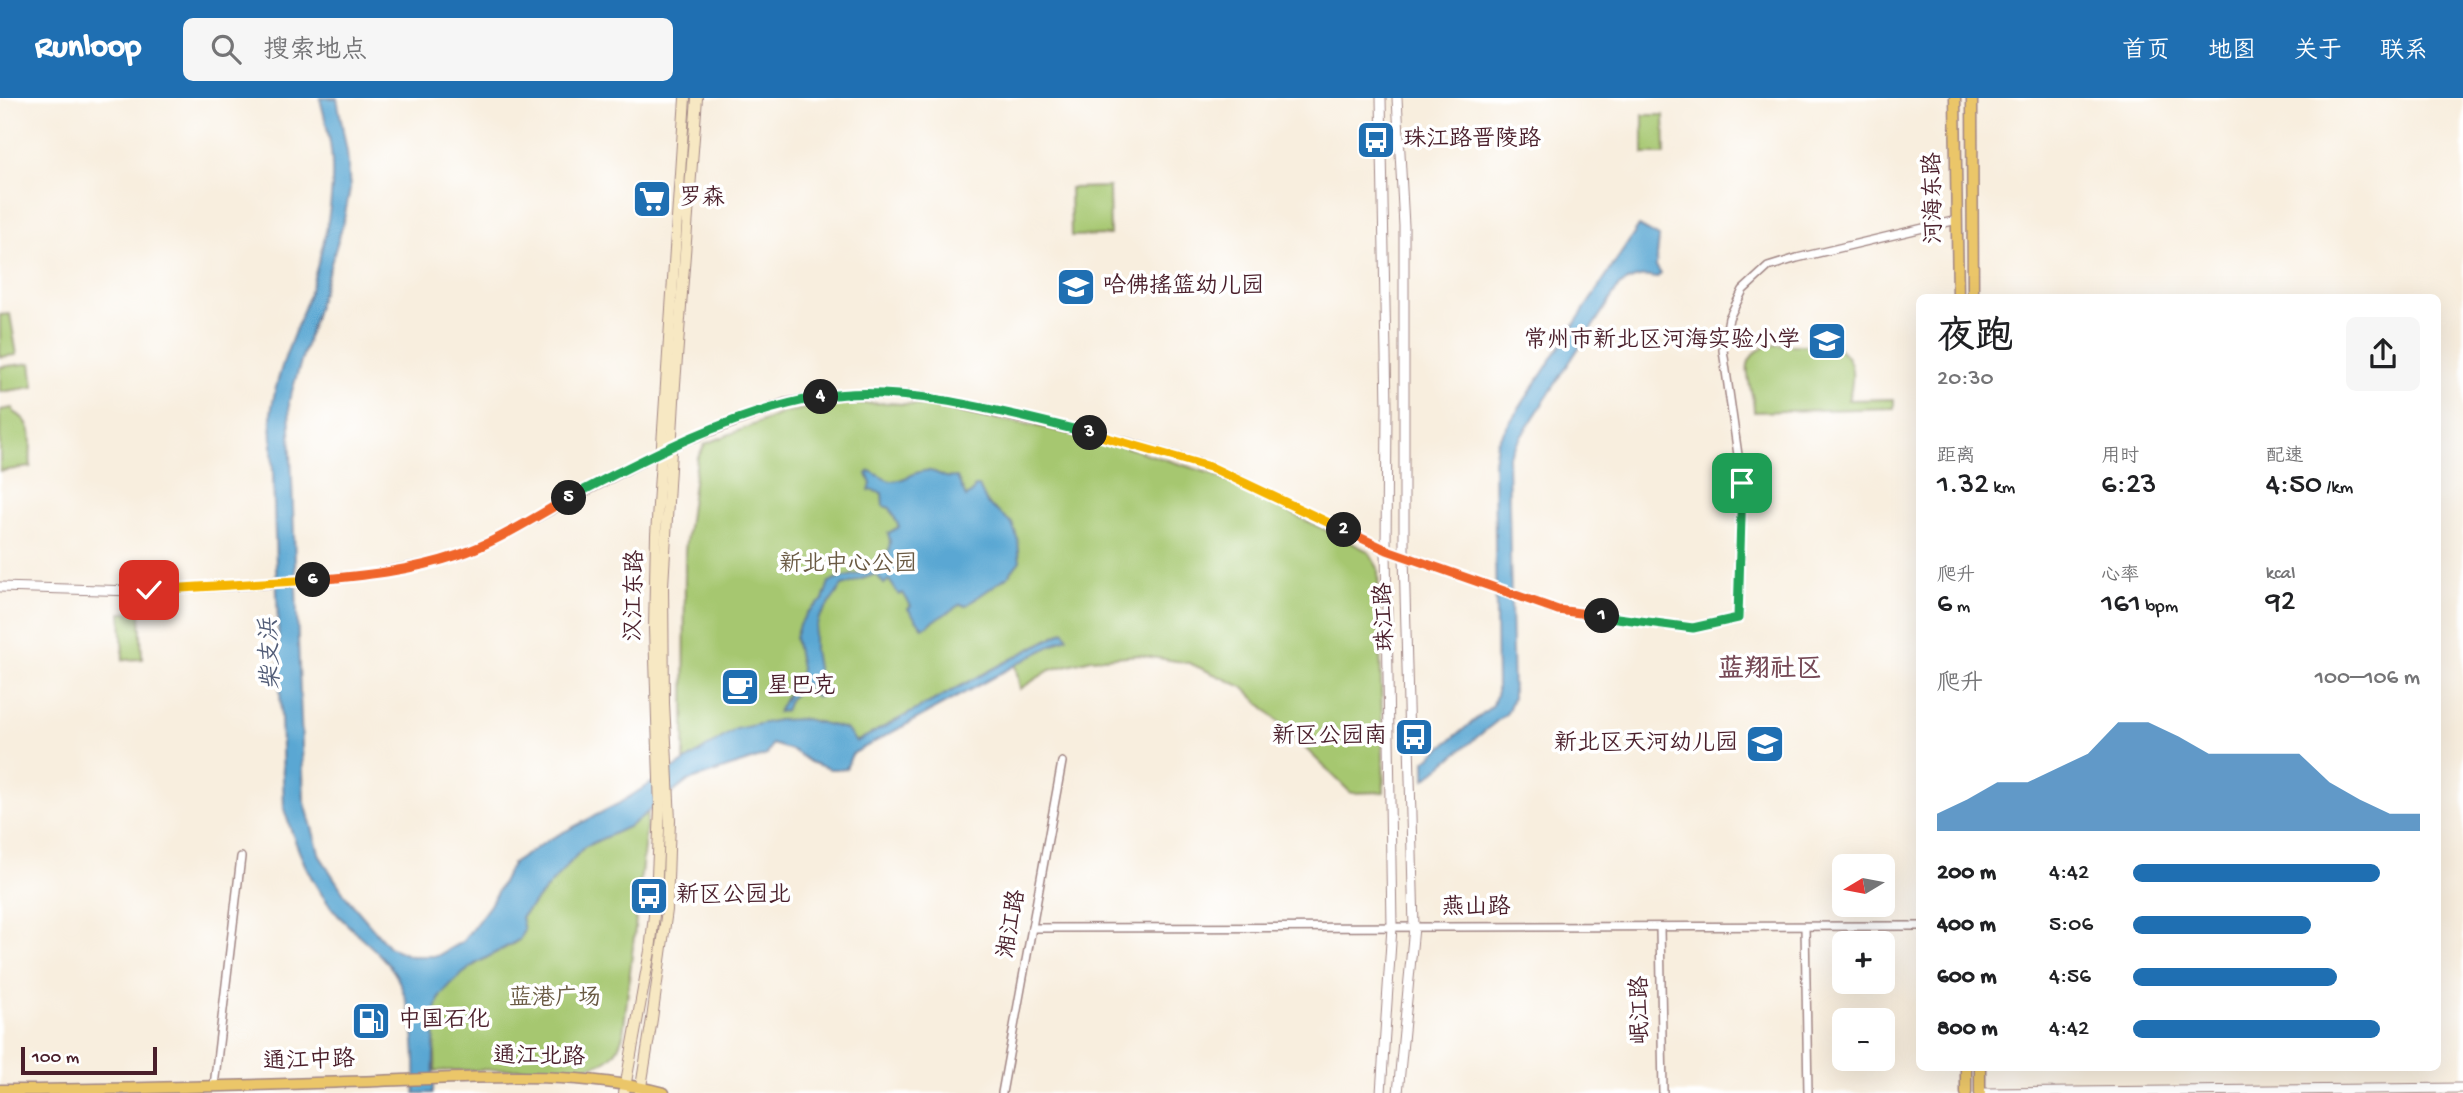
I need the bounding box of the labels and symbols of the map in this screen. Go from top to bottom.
bus stop icon: 珠江路晋陵路 [1355,119,1397,161]
place label: 珠江路晋陵路 [1403,126,1541,154]
street label: 河海东路 [1920,152,1949,244]
supermarket icon: 罗森 [631,178,673,220]
place label: 罗森 [679,184,725,213]
school or university icon: 哈佛摇篮幼儿园 [1055,266,1097,308]
place label: 哈佛摇篮幼儿园 [1103,273,1264,301]
school or university icon: 常州市新北区河海实验小学 [1806,320,1848,362]
place label: 常州市新北区河海实验小学 [1524,327,1800,355]
pin: 4 [804,380,838,414]
pin: 3 [1072,416,1108,450]
pin [1712,453,1772,513]
pin: 5 [552,480,586,516]
pin: 2 [1326,512,1362,548]
street label: 汉江东路 [621,550,650,642]
park label: 新北中心公园 [779,551,917,579]
pin [119,560,179,620]
pin: 6 [296,562,330,598]
street label: 珠江路 [1370,582,1401,652]
pin: 1 [1584,598,1620,634]
water label: 柴支浜 [255,617,288,691]
district label: 蓝翔社区 [1718,654,1822,687]
cafe icon: 星巴克 [719,666,761,708]
place label: 星巴克 [767,673,836,701]
bus stop icon: 新区公园南 [1393,716,1435,758]
place label: 新区公园南 [1272,723,1387,751]
school or university icon: 新北区天河幼儿园 [1744,723,1786,765]
place label: 新北区天河幼儿园 [1554,730,1738,758]
north arrow [1832,854,1895,917]
bus stop icon: 新区公园北 [628,875,670,917]
place label: 新区公园北 [676,882,791,910]
street label: 湘江路 [993,888,1032,960]
street label: 燕山路 [1442,894,1511,922]
street label: 岷江路 [1627,975,1656,1045]
park label: 蓝港广场 [509,985,601,1013]
fuel station icon: 中国石化 [350,1000,392,1042]
place label: 中国石化 [398,1007,490,1035]
street label: 通江北路 [493,1043,585,1072]
scale bar [21,1044,158,1076]
street label: 通江中路 [263,1046,355,1077]

